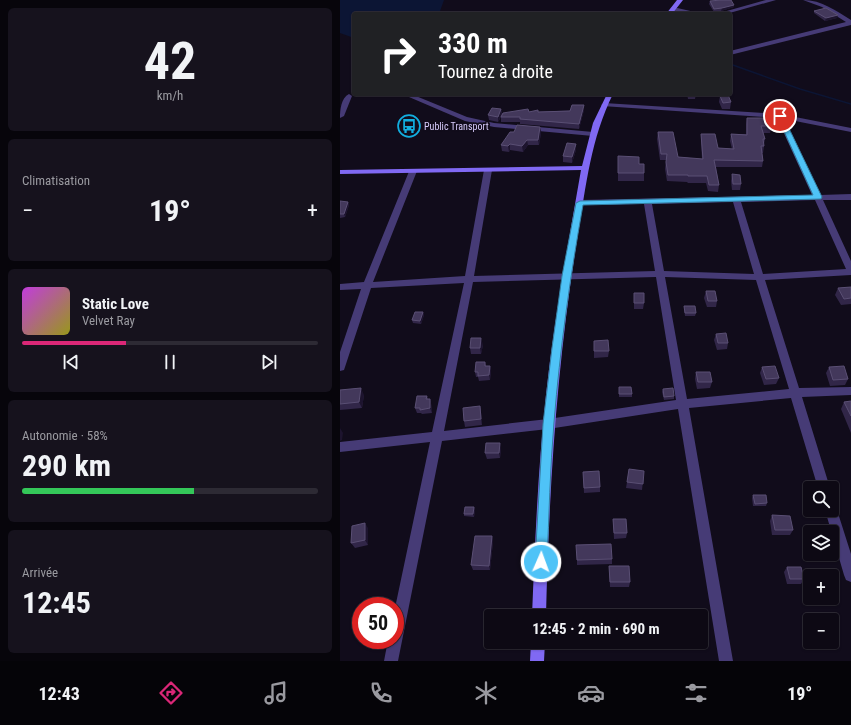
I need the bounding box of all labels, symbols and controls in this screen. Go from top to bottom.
text: 330 m [438,27,508,60]
icon: right [372,28,424,80]
text: 42 [144,31,196,92]
text: Tournez à droite [438,61,553,82]
text: km/h [157,88,183,103]
pin [763,99,797,133]
icon: arrive [769,105,791,127]
bus stop icon: Public Transport [396,113,422,139]
place label: Public Transport [424,121,489,132]
text: Climatisation [22,173,90,188]
text: 19° [149,193,191,228]
text: − [22,198,33,223]
text: + [307,198,318,223]
text: Static Love [82,295,149,313]
text: Velvet Ray [82,313,135,328]
icon: previous [60,351,82,373]
icon: pause [159,351,181,373]
icon: next [258,351,280,373]
text: Autonomie · 58% [22,428,108,443]
text: 290 km [22,448,111,483]
map controls [803,481,839,649]
button: search [803,481,839,517]
button: layers [803,525,839,561]
position arrow [520,541,562,583]
text: Arrivée [22,565,58,580]
button: + [803,569,839,605]
text: 12:45 [22,585,91,620]
speed limit sign: 50 [352,597,404,649]
button: − [803,613,839,649]
text: 12:45 · 2 min · 690 m [532,620,660,638]
icon: directions [157,679,185,707]
icon: music [262,679,290,707]
icon: phone [367,679,395,707]
icon: climate [472,679,500,707]
icon: car [577,679,605,707]
icon: filters [682,679,710,707]
text: 12:43 [39,683,80,704]
text: 19° [787,683,812,704]

